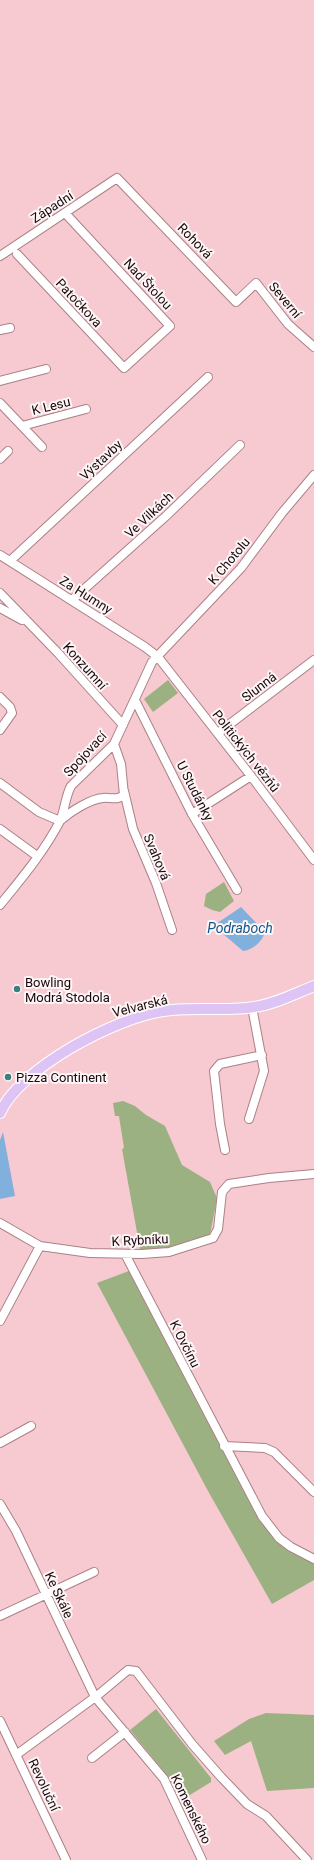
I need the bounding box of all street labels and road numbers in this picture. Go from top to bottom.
street label: Západní [28,187,76,226]
street label: Rohová [175,220,215,262]
street label: Nad Štolou [121,256,175,312]
street label: Patočkova [53,276,105,330]
street label: Severní [266,279,305,322]
street label: K Lesu [30,394,72,418]
street label: Výstavby [77,437,125,483]
street label: Ve Vilkách [122,489,176,541]
street label: K Chotolu [205,535,253,587]
street label: Za Humny [57,573,115,617]
street label: Konzumní [60,639,110,693]
street label: Slunná [239,669,279,705]
street label: Politických vězňů [209,707,283,795]
street label: Spojovací [60,728,110,780]
street label: U Studánky [174,759,216,823]
street label: Svahová [141,832,173,882]
street label: Velvarská [111,992,169,1020]
street label: K Rybníku [111,1231,169,1249]
street label: K Ovčínu [167,1318,203,1370]
street label: Ke Skále [42,1569,76,1621]
street label: Revoluční [25,1756,63,1814]
street label: Komenského [168,1772,214,1846]

